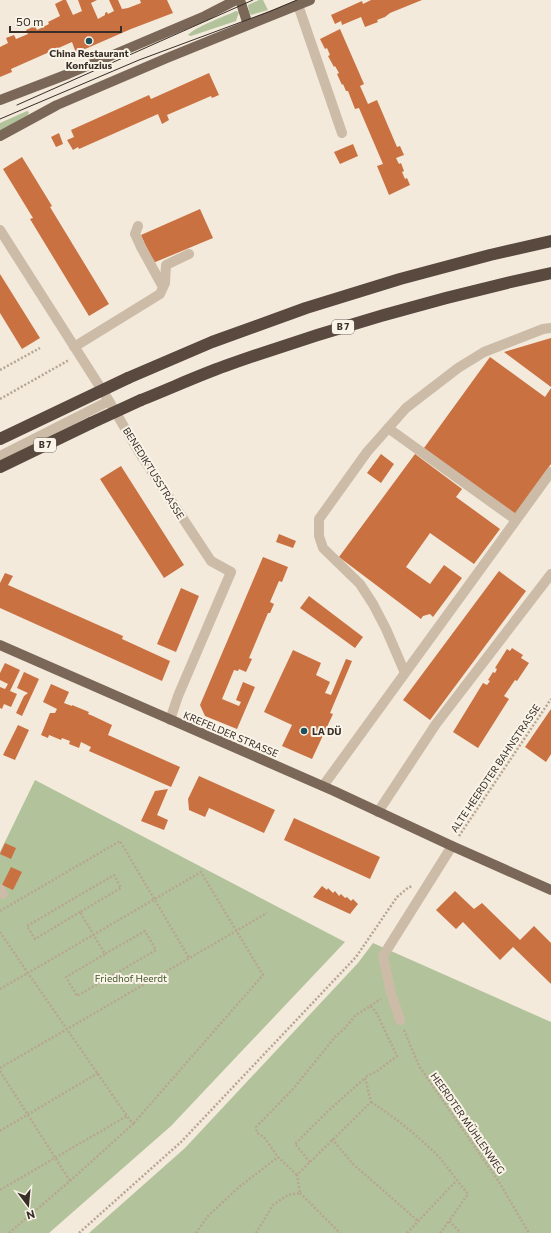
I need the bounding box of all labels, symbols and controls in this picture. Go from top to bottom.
scale bar [10,8,121,34]
text: 50 m [16,14,44,28]
marker: China Restaurant Konfuzius [84,36,94,46]
place label: China Restaurant Konfuzius [49,47,129,71]
road number: B 7 [332,320,354,334]
street label: BENEDIKTUSSTRASSE [121,425,187,521]
road number: B 7 [34,438,56,452]
street label: ALTE HEERDTER BAHNSTRASSE [448,702,542,834]
street label: KREFELDER STRASSE [182,709,280,759]
place label: LA DÜ [312,725,342,737]
marker: LA DÜ [299,726,309,736]
park label: Friedhof Heerdt [95,972,167,984]
street label: HEERDTER MÜHLENWEG [428,1070,508,1176]
north arrow [8,1185,48,1225]
text: N [25,1208,37,1222]

